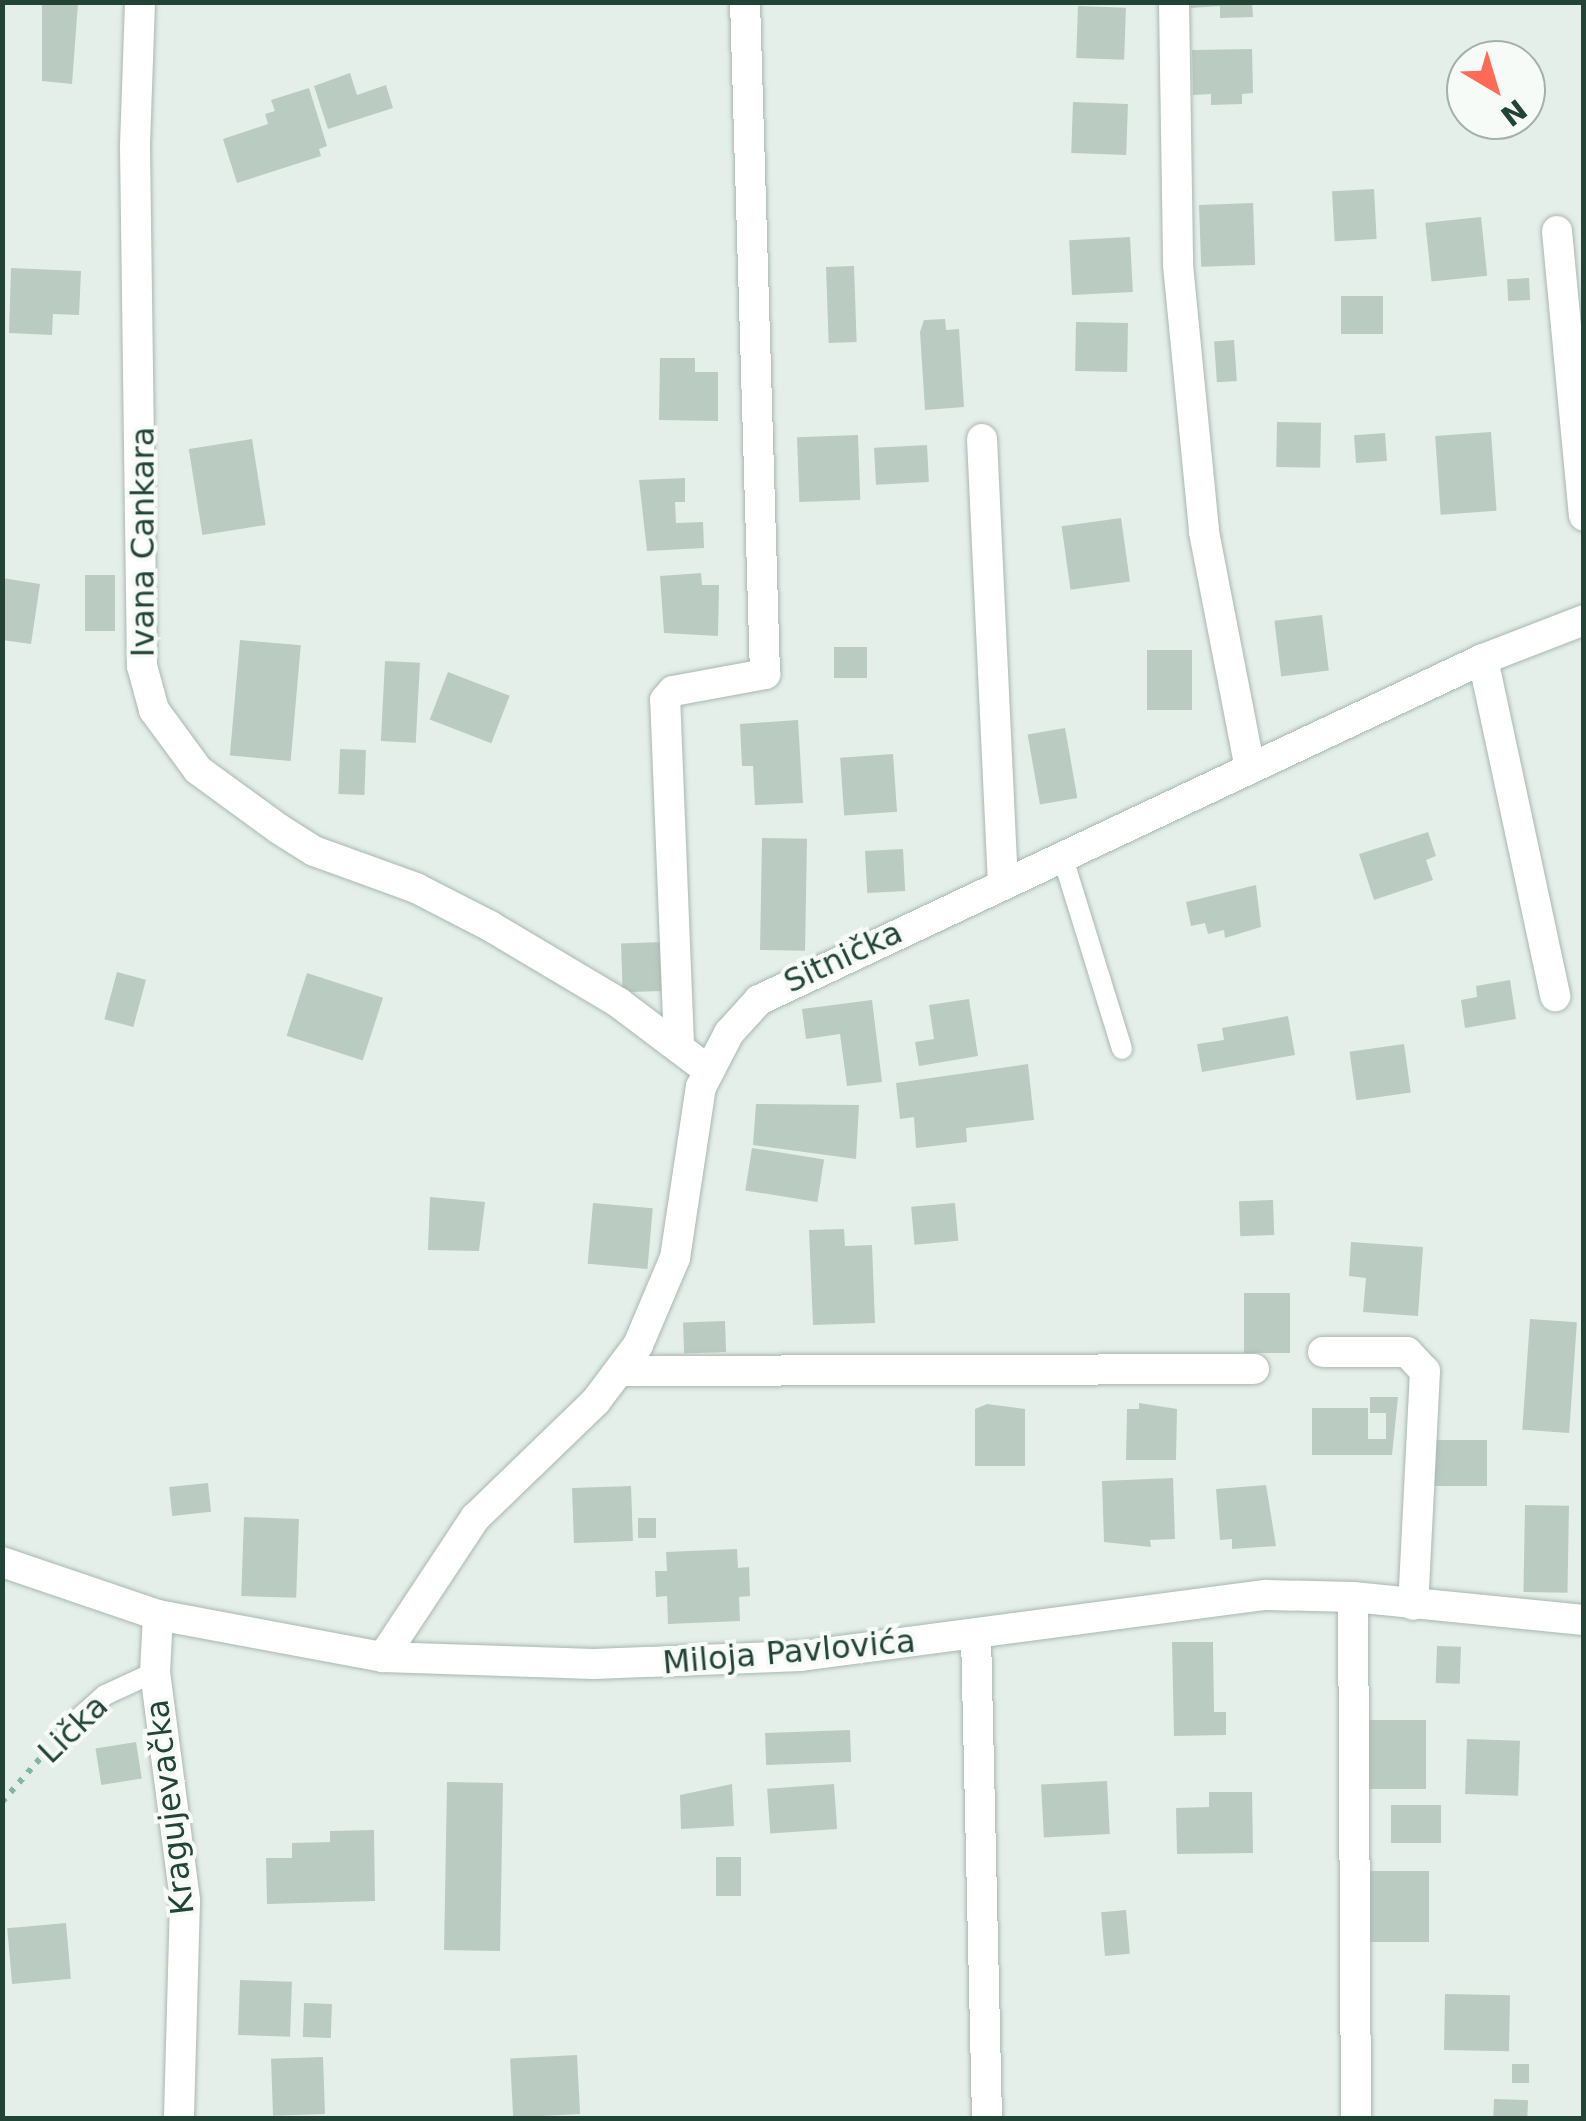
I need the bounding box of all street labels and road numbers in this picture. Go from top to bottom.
street label: Ivana Cankara [124,427,162,657]
street label: Sitnička [778,913,908,1001]
street label: Miloja Pavlovića [661,1622,917,1682]
street label: Lička [30,1687,116,1771]
street label: Kragujevačka [138,1697,202,1917]

